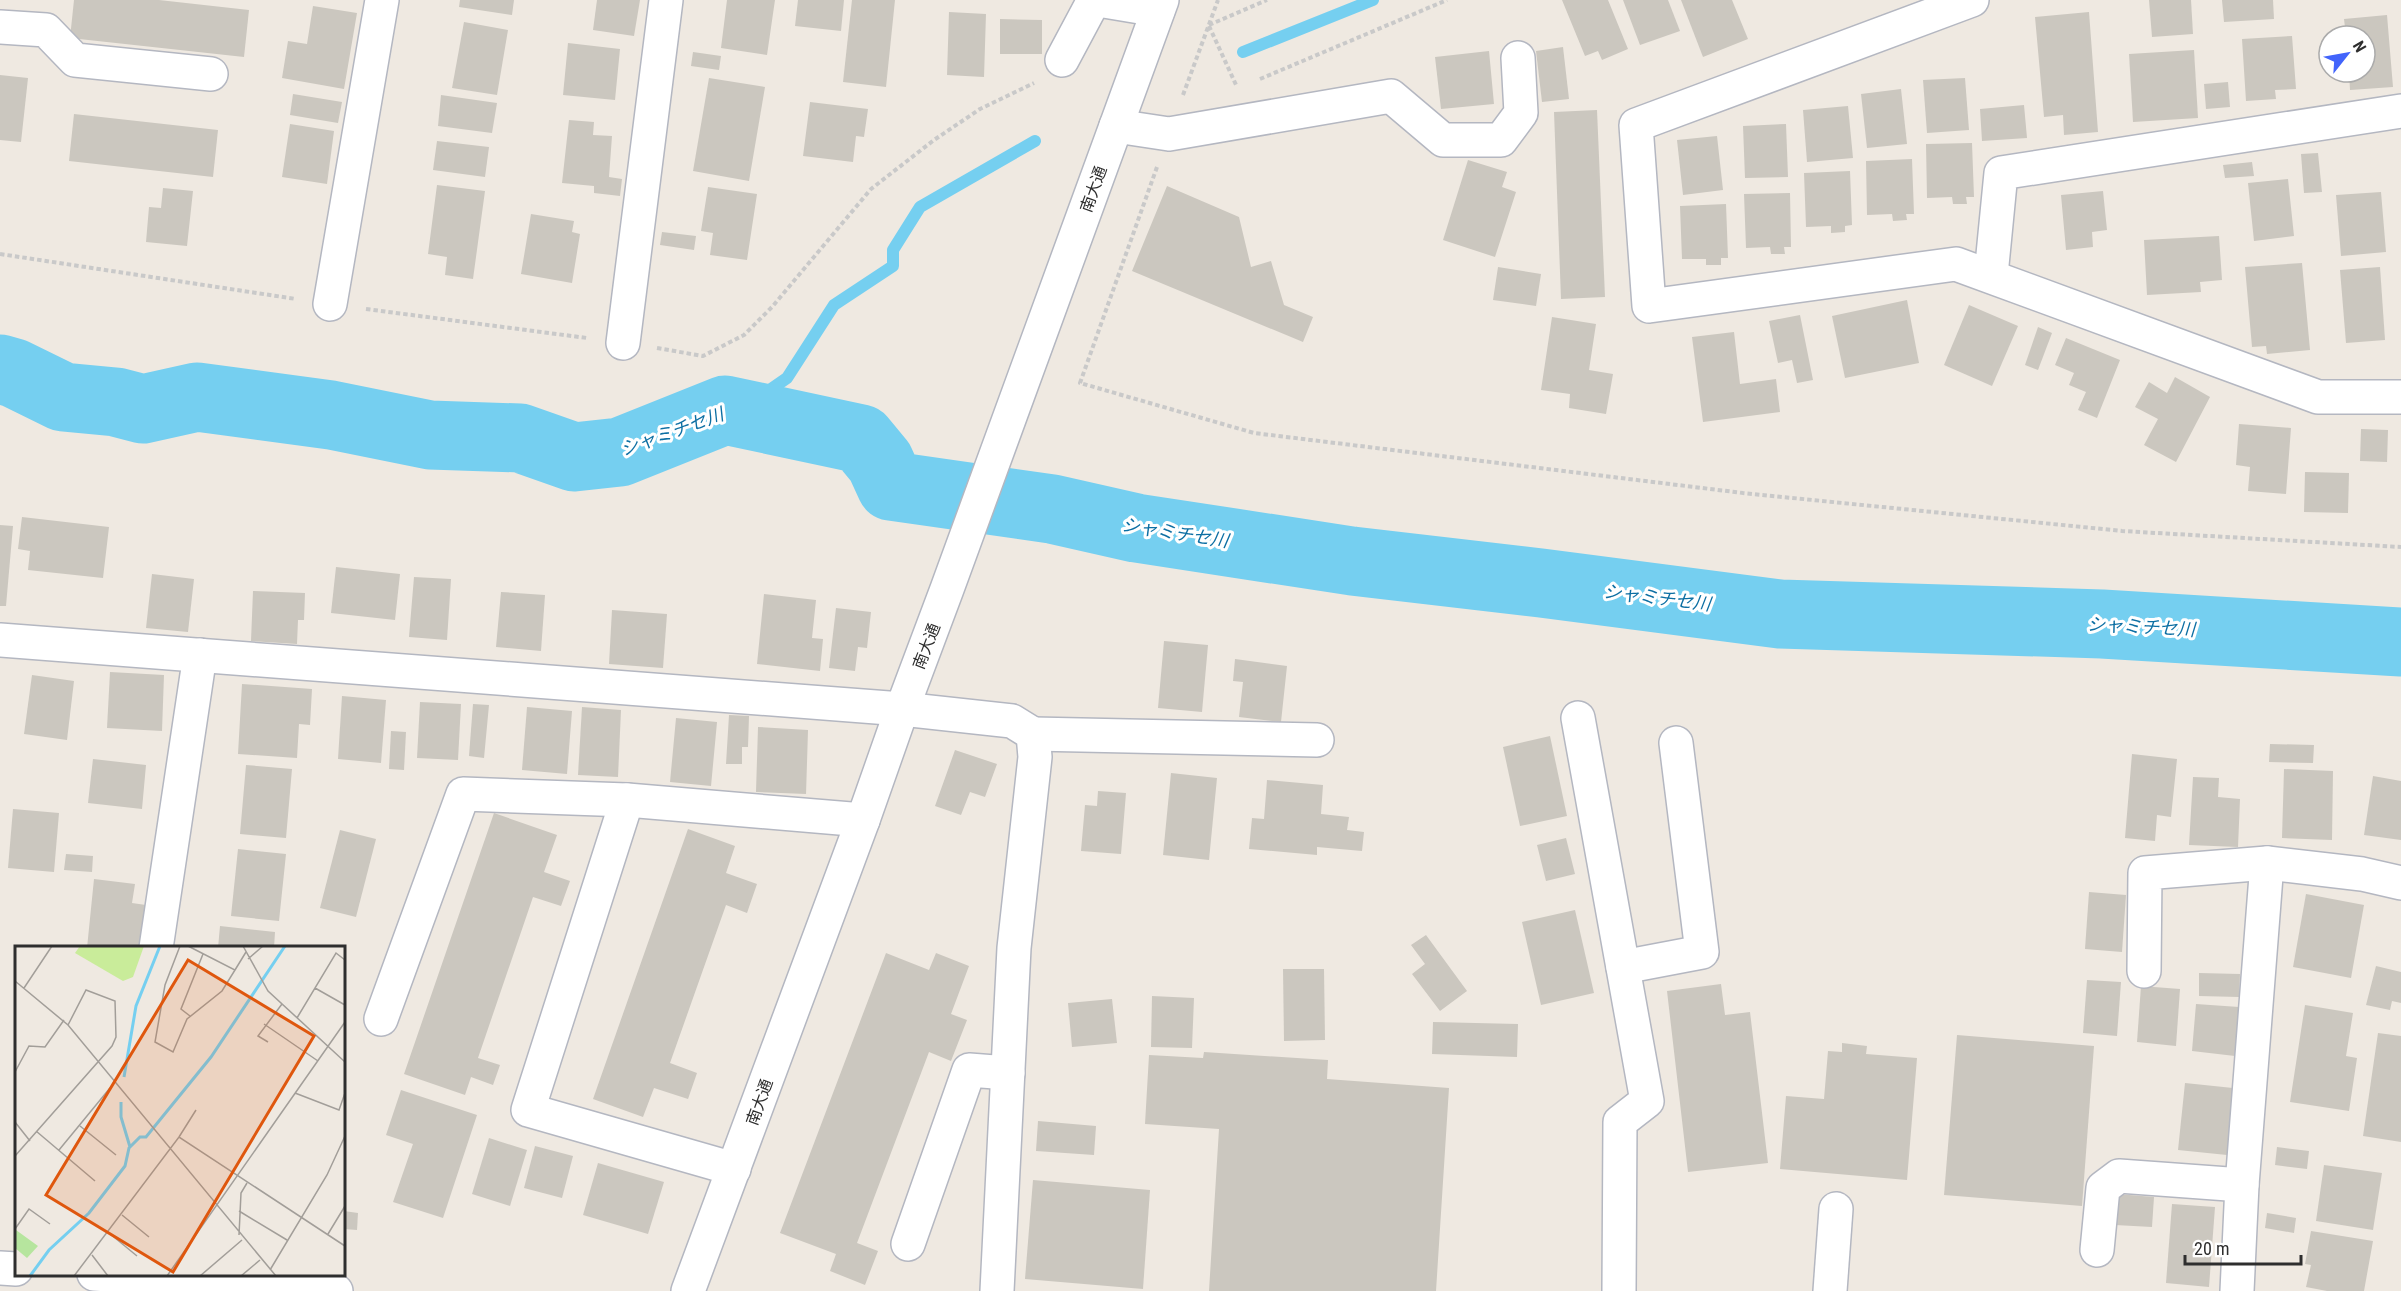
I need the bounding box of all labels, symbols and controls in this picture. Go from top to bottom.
north arrow [2317,24,2377,84]
text: N [2349,37,2370,56]
street label: 南大通 [1076,163,1111,215]
water label: シャミチセ川 [617,403,728,460]
water label: シャミチセ川 [1120,514,1232,552]
water label: シャミチセ川 [1602,581,1714,615]
water label: シャミチセ川 [2087,613,2197,640]
street label: 南大通 [909,620,944,672]
inset map [15,946,345,1276]
street label: 南大通 [742,1076,777,1128]
scale bar [2185,1228,2300,1266]
text: 20 m [2194,1238,2229,1259]

